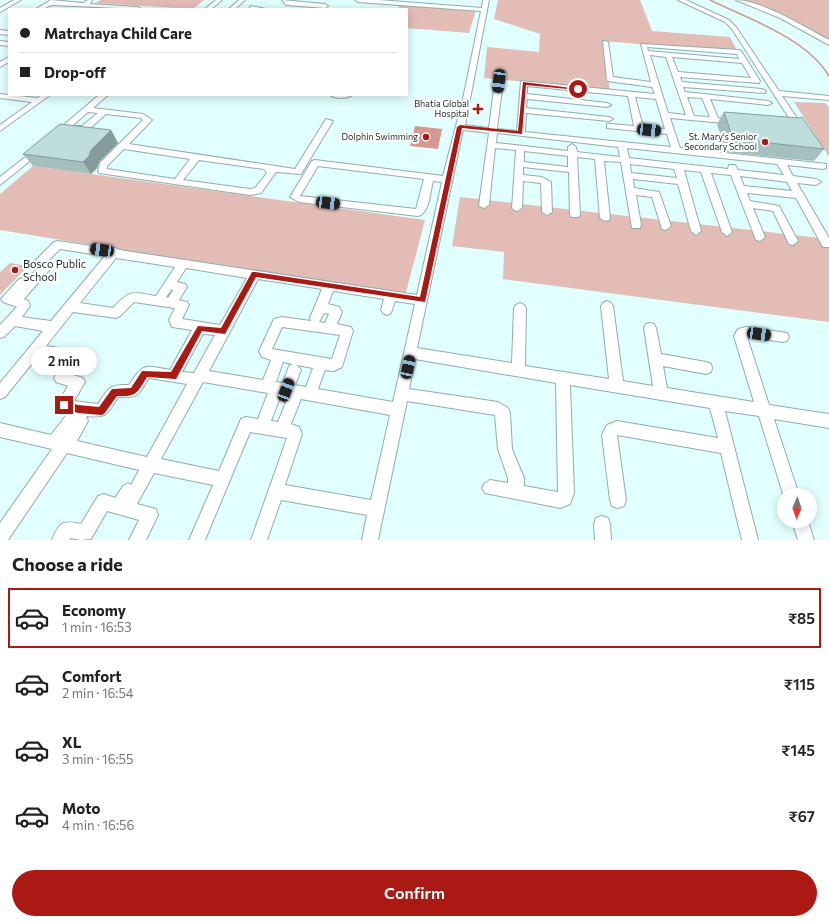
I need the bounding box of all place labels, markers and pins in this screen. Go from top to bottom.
place label: Bhatia Global Hospital [414,98,469,119]
marker: Bhatia Global Hospital [472,103,484,115]
place label: Dolphin Swimming [341,131,418,142]
place label: St. Mary's Senior Secondary School [684,131,757,152]
marker: Dolphin Swimming [421,132,431,142]
marker: St. Mary's Senior Secondary School [760,137,770,147]
place label: Bosco Public School [23,257,86,283]
marker: Bosco Public School [10,265,20,275]

